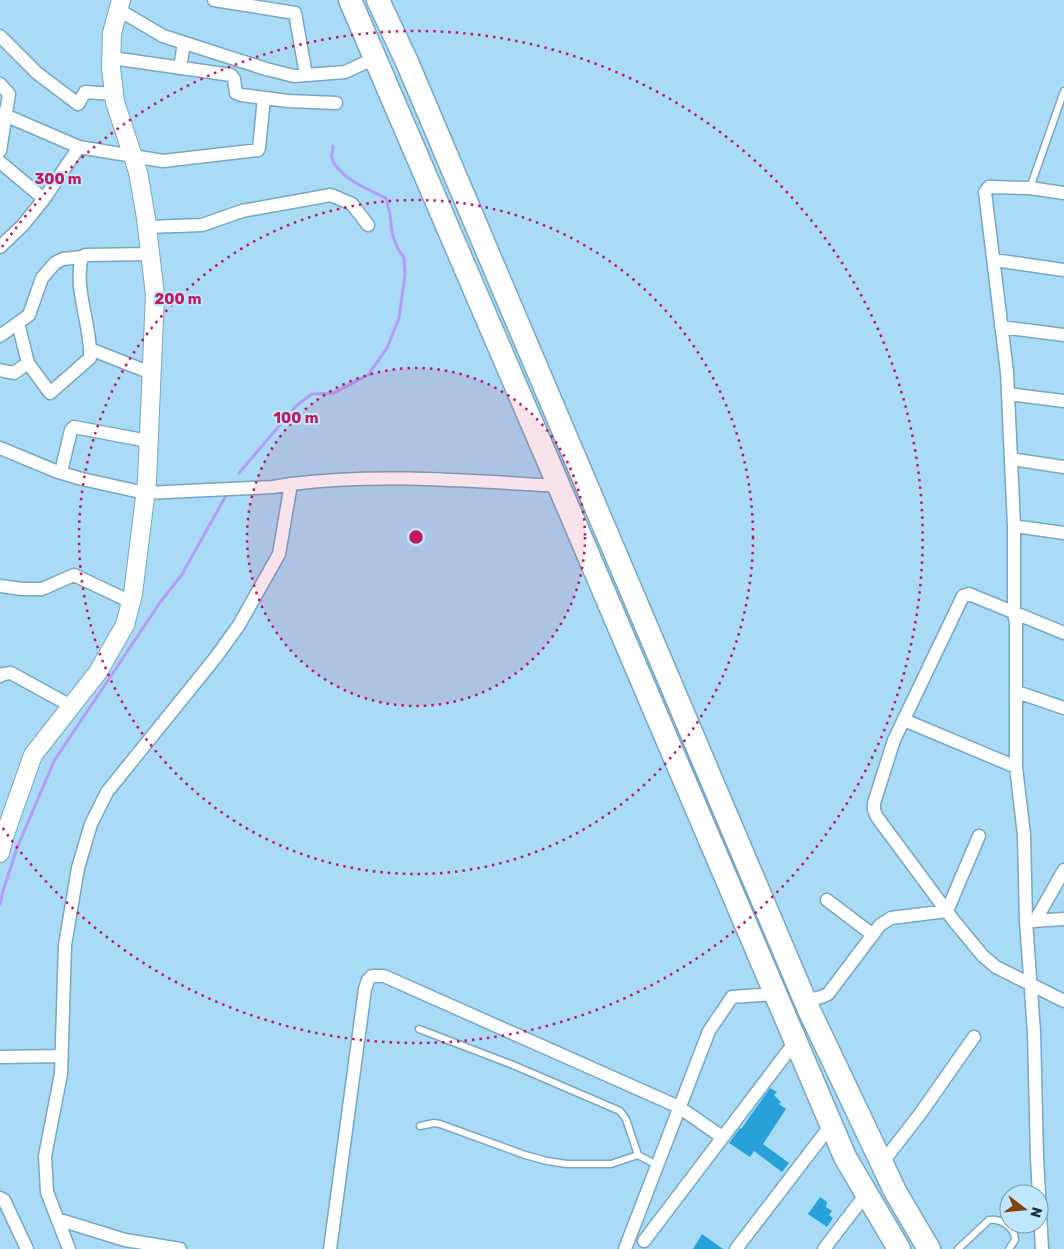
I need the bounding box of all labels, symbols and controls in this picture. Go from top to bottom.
text: 300 m [34,170,82,188]
text: 200 m [154,290,202,308]
text: 100 m [274,409,318,427]
centre of rings [407,528,425,546]
north arrow [999,1184,1049,1234]
text: N [1026,1205,1046,1220]

